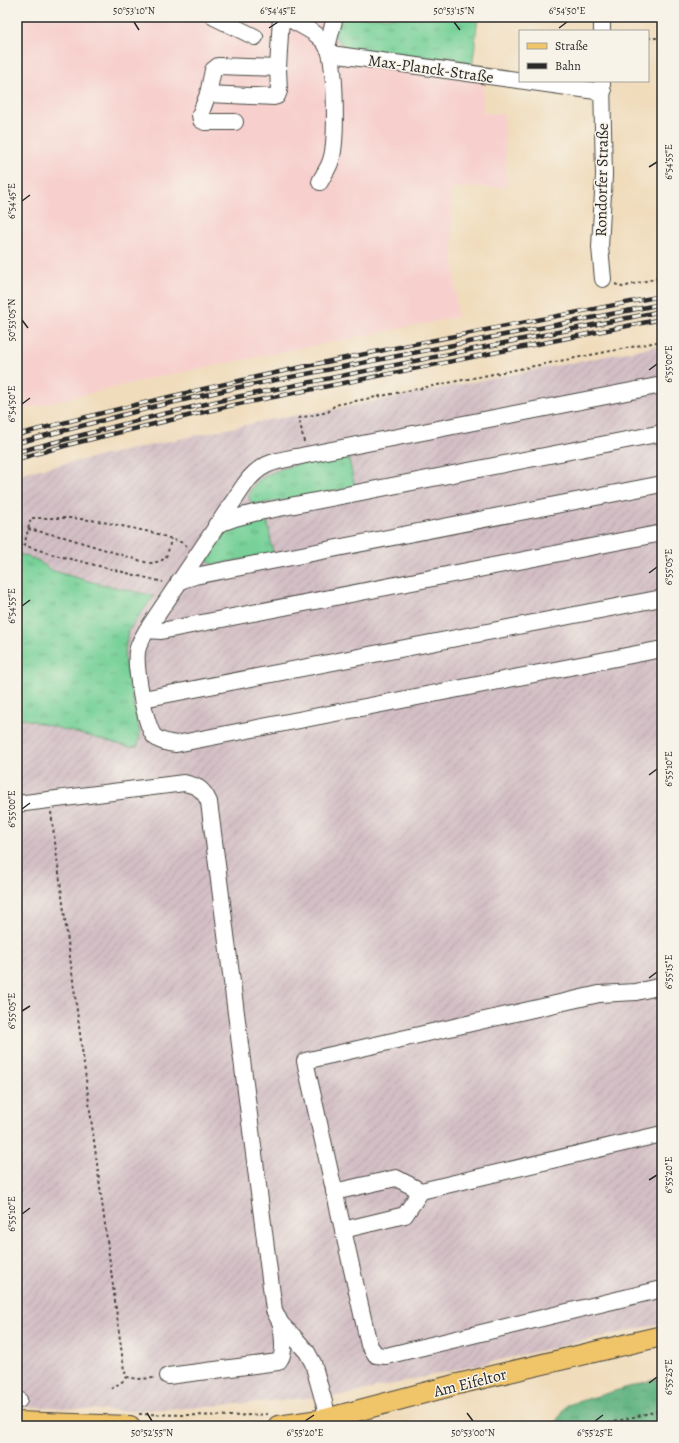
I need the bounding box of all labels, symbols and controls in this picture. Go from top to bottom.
text: 50°53'10"N [113,4,155,17]
text: 6°54'45"E [260,4,296,17]
text: 50°53'15"N [434,4,474,17]
text: 6°54'50"E [549,4,585,17]
legend [519,30,649,82]
text: Straße [555,38,588,54]
street label: Max-Planck-Straße [367,49,495,89]
text: Bahn [555,58,581,74]
street label: Rondorfer Straße [590,123,614,237]
text: 6°54'55"E [662,144,675,180]
text: 6°54'45"E [5,183,18,219]
text: 50°53'05"N [5,299,18,341]
text: 6°55'00"E [662,345,675,383]
text: 6°54'50"E [5,386,18,422]
text: 6°55'05"E [662,549,675,585]
text: 6°54'55"E [5,588,18,624]
text: 6°55'10"E [662,751,675,787]
text: 6°55'00"E [5,790,18,828]
text: 6°55'15"E [662,955,675,989]
text: 6°55'05"E [5,993,18,1029]
text: 6°55'20"E [662,1156,675,1193]
text: 6°55'10"E [5,1196,18,1232]
text: 6°55'25"E [662,1359,675,1395]
street label: Am Eifeltor [430,1363,509,1403]
text: 50°52'55"N [131,1426,173,1439]
text: 6°55'20"E [287,1426,324,1439]
text: 50°53'00"N [451,1426,495,1439]
text: 6°55'25"E [577,1426,613,1439]

